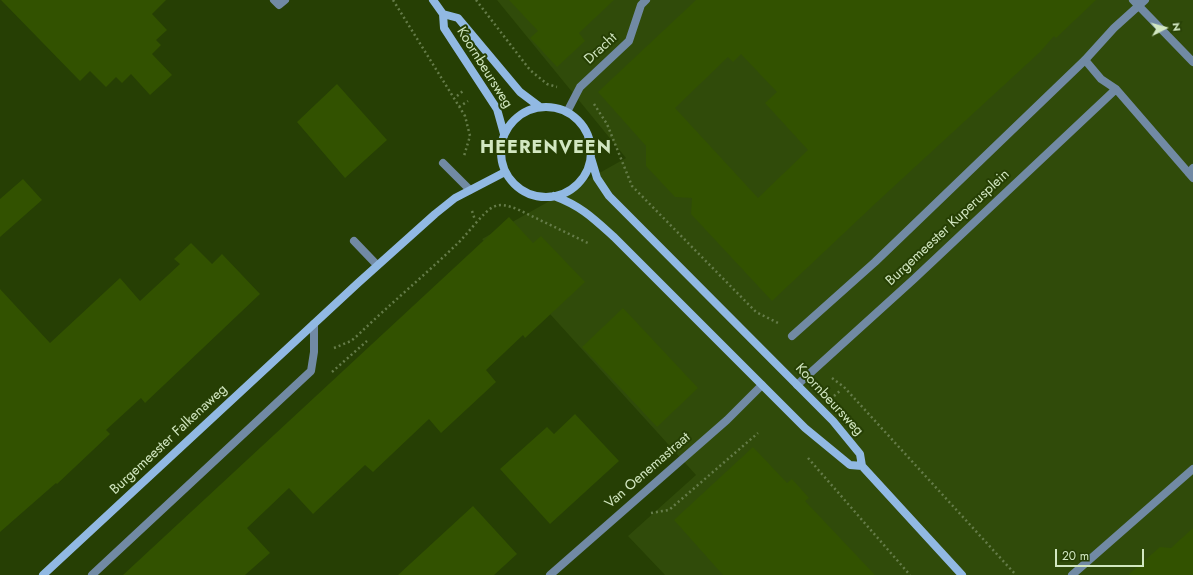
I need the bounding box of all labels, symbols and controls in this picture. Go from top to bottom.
north arrow [1145,8,1185,48]
text: N [1169,22,1185,32]
street label: Koornbeursweg [452,24,516,112]
street label: Dracht [581,30,621,68]
district label: HEERENVEEN [480,138,612,160]
street label: Burgemeester Kuperusplein [883,166,1013,290]
street label: Koornbeursweg [791,361,867,439]
street label: Burgemeester Falkenaweg [107,381,231,499]
street label: Van Oenemastraat [602,429,694,513]
scale bar [1057,541,1146,567]
text: 20 m [1062,547,1089,565]

